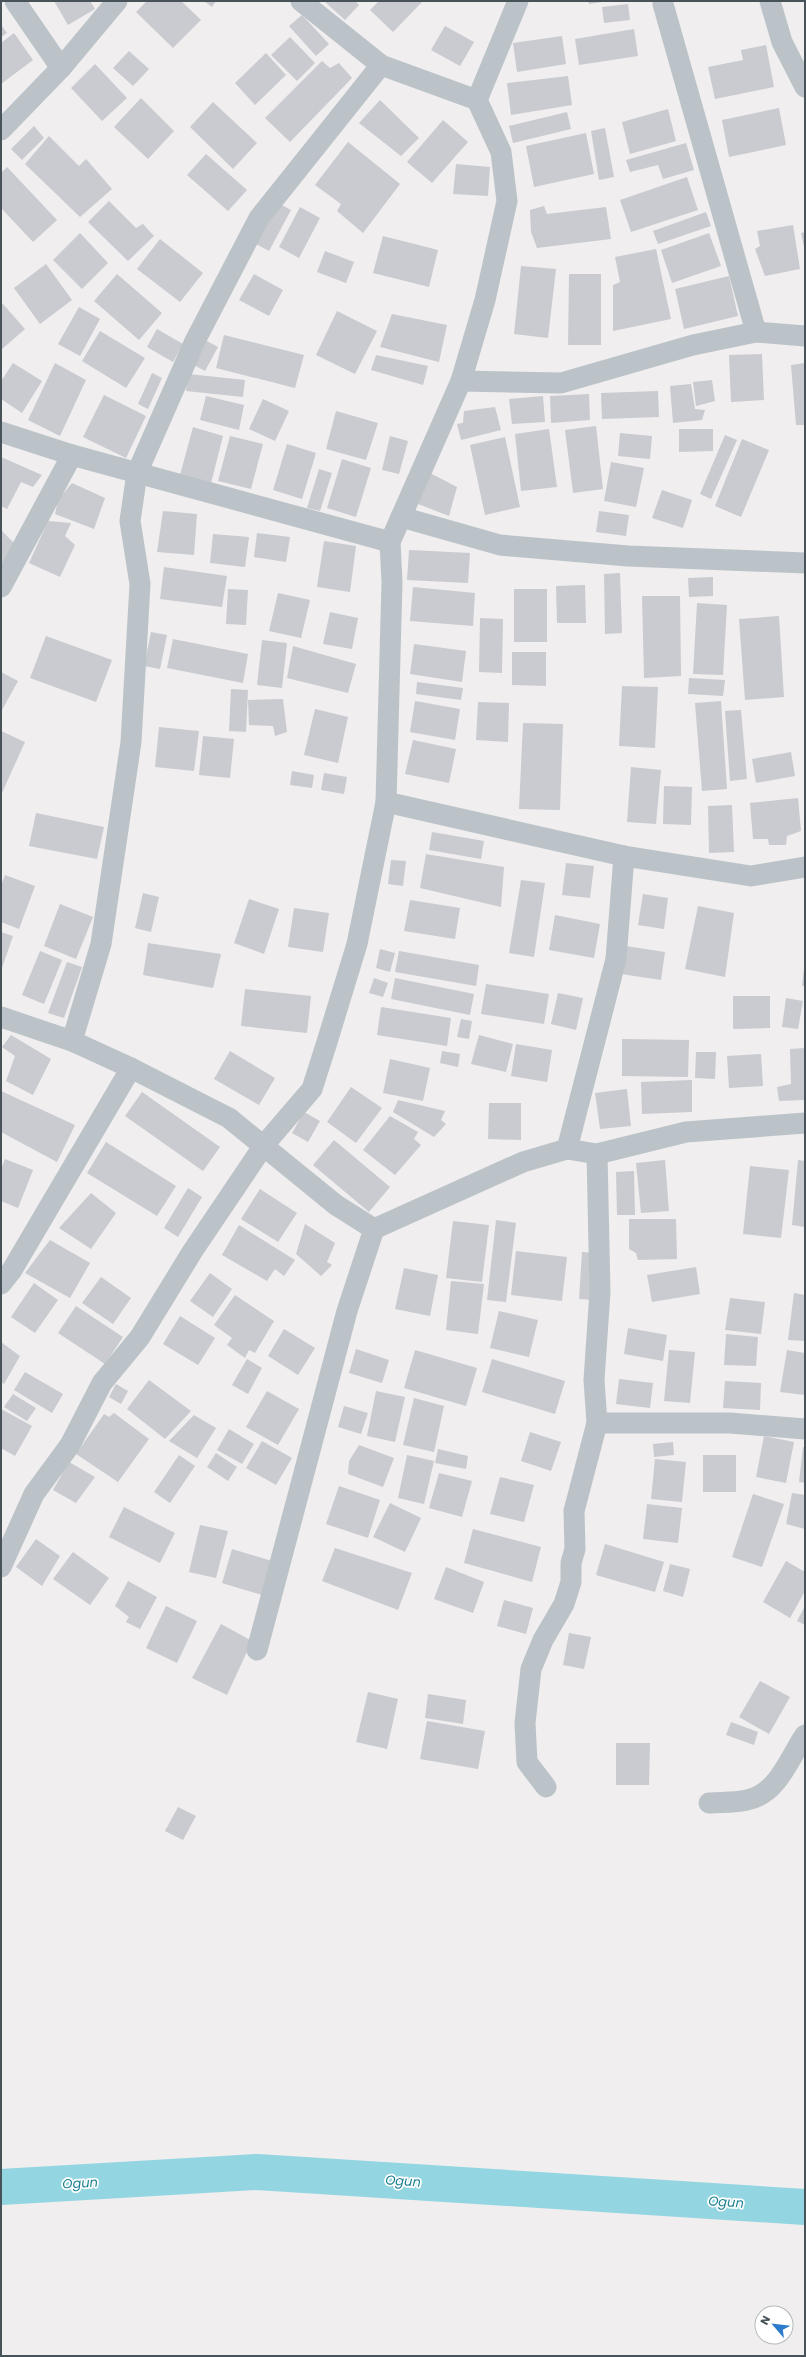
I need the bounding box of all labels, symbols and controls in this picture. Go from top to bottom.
water label: Ogun [385,2170,421,2192]
water label: Ogun [62,2173,98,2193]
water label: Ogun [708,2191,744,2213]
north arrow [754,2305,794,2345]
text: N [756,2313,774,2328]

